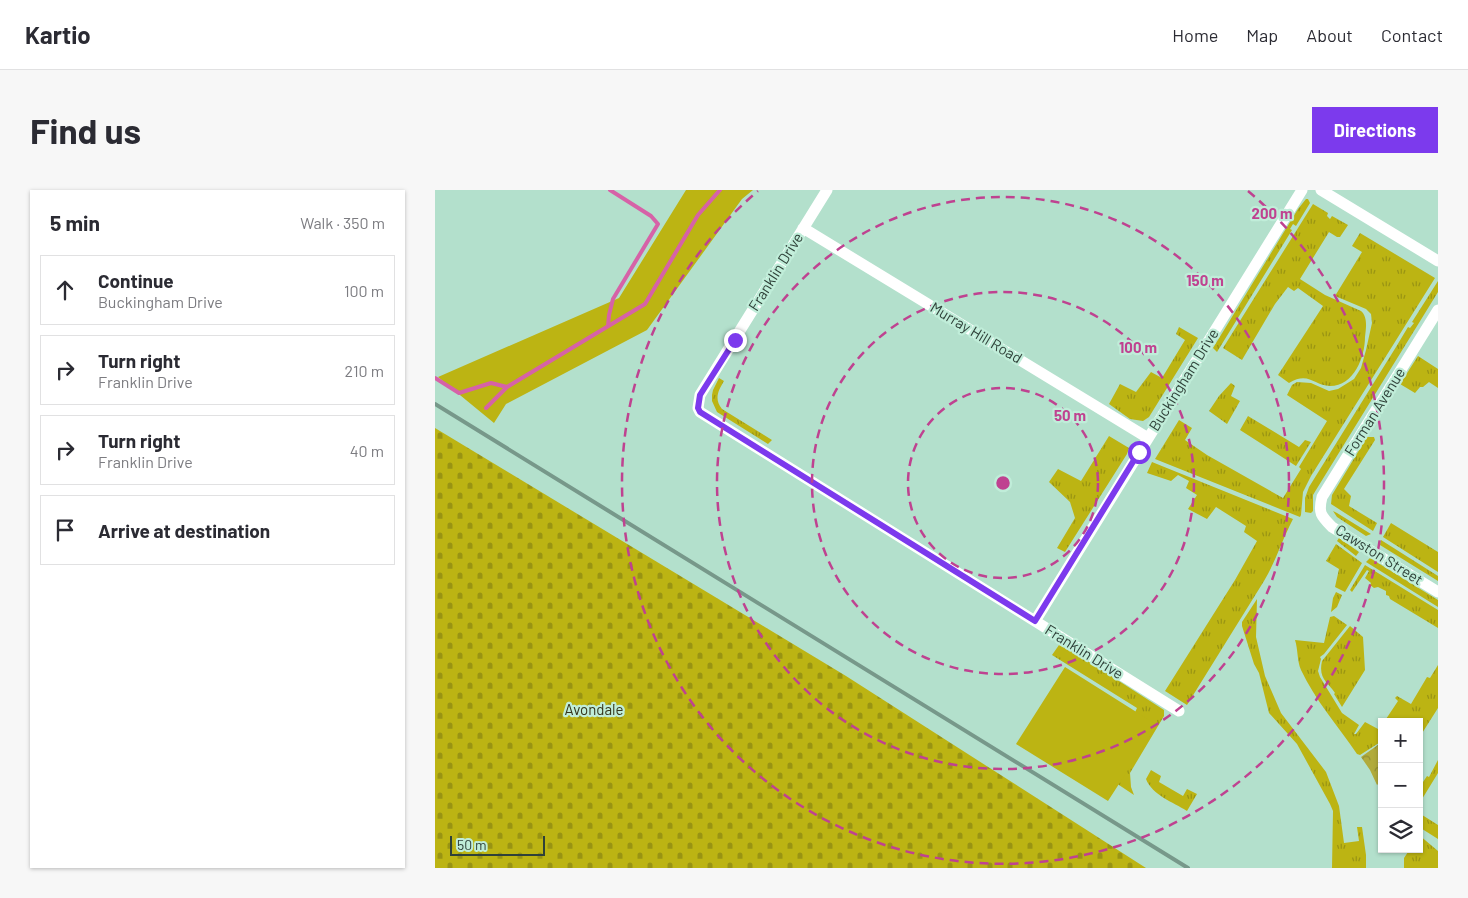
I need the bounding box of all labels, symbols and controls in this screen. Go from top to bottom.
text: Kartio [25,20,91,49]
text: Home [1172,24,1218,46]
text: Map [1246,24,1278,46]
text: About [1306,24,1353,46]
text: Contact [1381,24,1443,46]
button: Directions [1312,107,1438,153]
text: Find us [30,109,141,151]
text: 200 m [1251,204,1293,222]
text: 5 min [50,210,100,235]
text: Walk · 350 m [300,213,385,232]
street label: Franklin Drive [744,229,806,314]
text: Continue [98,269,174,292]
text: 150 m [1186,271,1224,289]
icon: ahead [51,276,79,304]
text: 100 m [344,281,384,300]
text: Buckingham Drive [98,292,223,311]
street label: Murray Hill Road [927,298,1026,367]
street label: Buckingham Drive [1145,325,1222,434]
route end [724,329,747,352]
text: 100 m [1119,338,1157,356]
text: Turn right [98,349,180,372]
icon: right [51,356,79,384]
text: 210 m [345,361,384,380]
street label: Forman Avenue [1340,364,1408,459]
text: Franklin Drive [98,372,193,391]
text: 50 m [1054,406,1086,424]
text: Turn right [98,429,180,452]
icon: right [51,436,79,464]
text: 40 m [350,441,384,460]
route start [1128,441,1151,464]
text: Franklin Drive [98,452,193,471]
centre of rings [994,474,1012,492]
icon: arrive [51,516,79,544]
text: Arrive at destination [98,519,270,542]
street label: Cawston Street [1333,520,1427,588]
street label: Franklin Drive [1042,620,1127,682]
park label: Avondale [564,700,624,718]
map controls [1378,718,1423,853]
button: + [1378,718,1423,763]
button: − [1378,763,1423,808]
button: layers [1378,808,1423,853]
scale bar [450,833,545,856]
text: 50 m [457,836,486,853]

